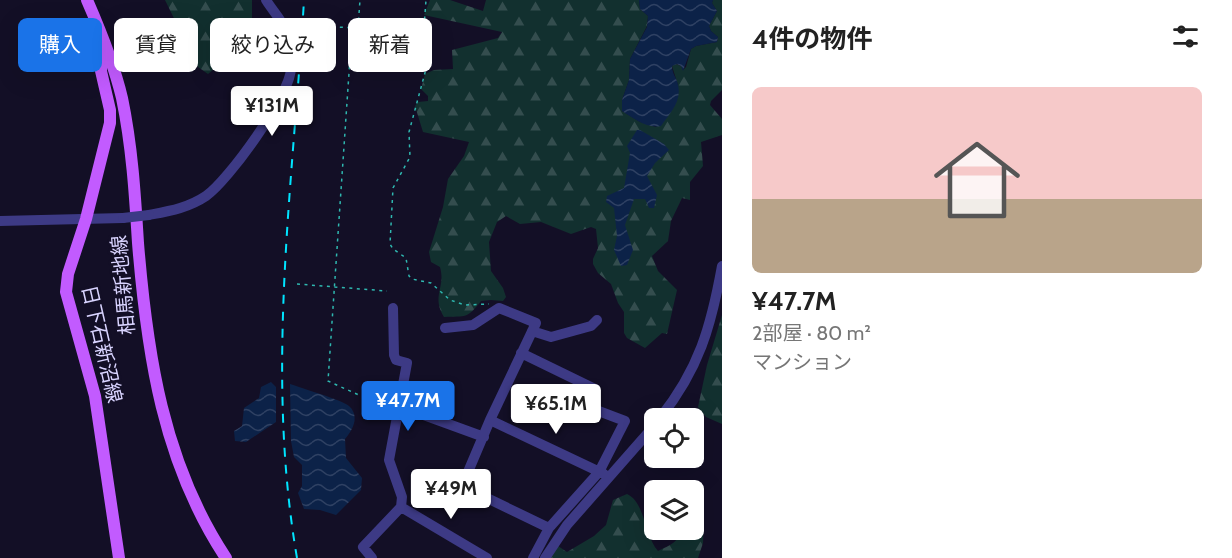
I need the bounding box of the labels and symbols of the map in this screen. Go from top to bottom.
pin: ¥131M [230,86,314,137]
street label: 相馬新地線 [107,234,139,336]
street label: 日下石新沼線 [77,283,127,405]
pin: ¥47.7M [359,381,457,432]
pin: ¥65.1M [507,384,605,435]
pin: ¥49M [415,469,487,520]

